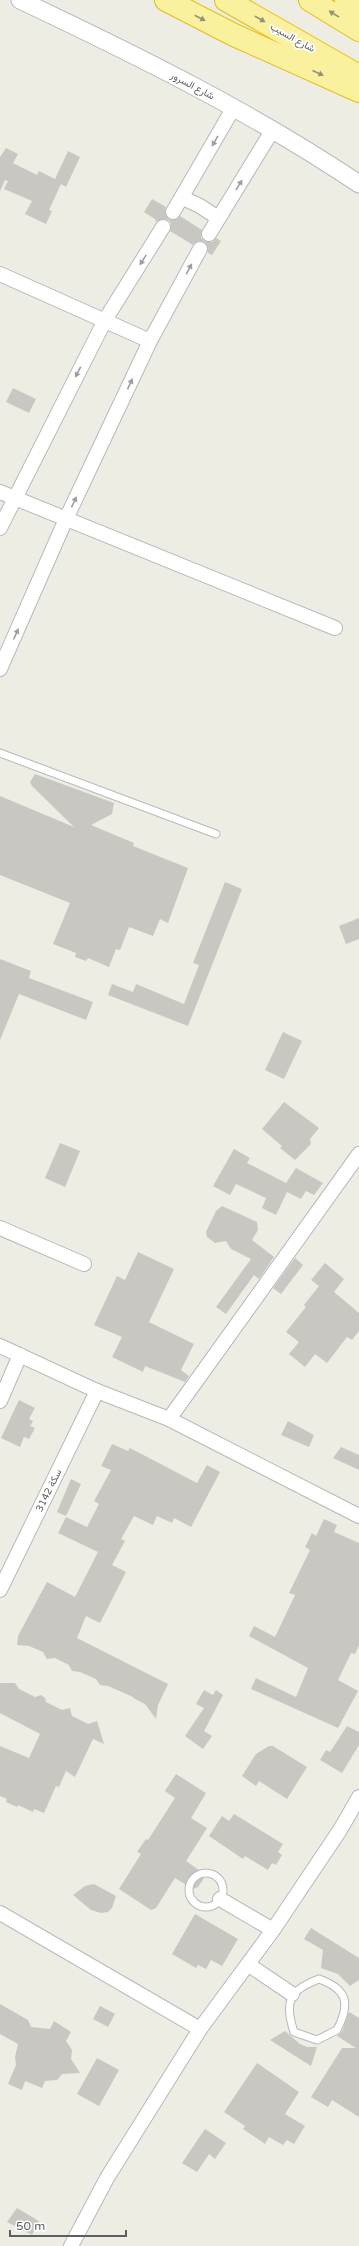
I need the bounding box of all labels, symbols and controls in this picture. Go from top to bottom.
one-way arrow [328,11,340,18]
one-way arrow [194,15,206,21]
one-way arrow [255,15,266,22]
street label: شارع السيب [268,21,317,55]
street label: شارع السرور [168,69,217,102]
one-way arrow [313,70,325,76]
one-way arrow [211,135,218,147]
one-way arrow [235,179,242,191]
one-way arrow [139,254,146,266]
one-way arrow [186,263,192,275]
one-way arrow [75,367,81,378]
one-way arrow [127,379,133,390]
one-way arrow [71,496,77,508]
one-way arrow [13,628,19,639]
street label: سكة 3142 [33,1467,64,1514]
scale bar [10,2212,126,2238]
text: 50 m [16,2219,45,2233]

